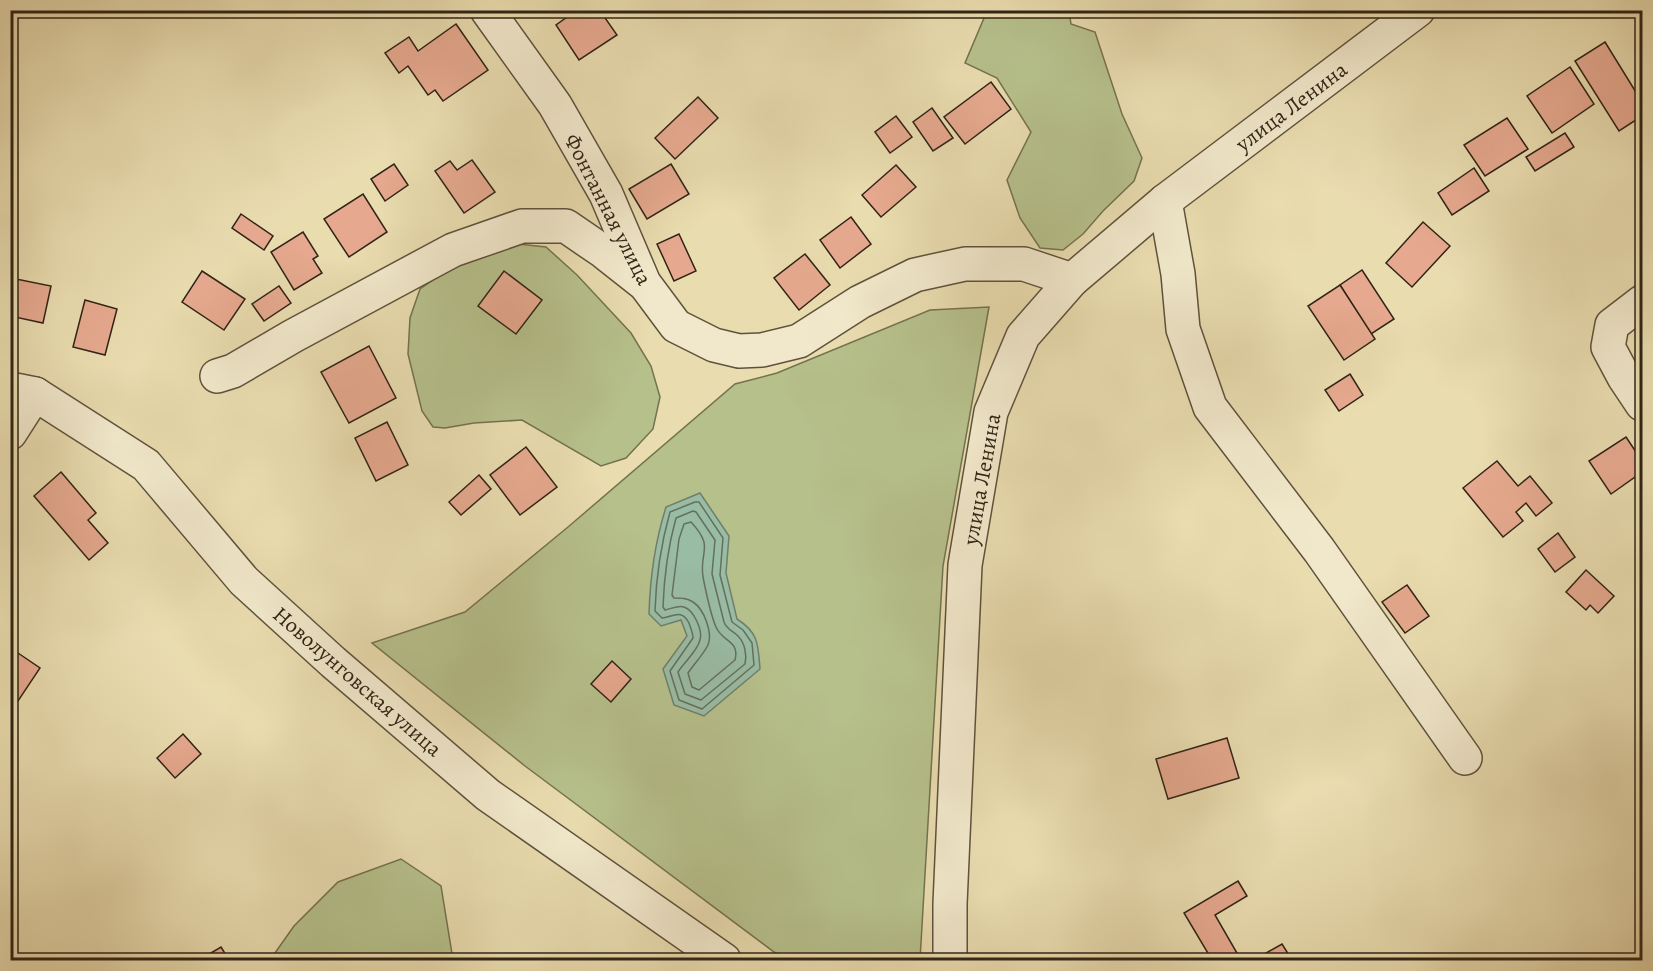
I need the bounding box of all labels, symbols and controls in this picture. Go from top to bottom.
street label: улица Ленина [1229,54,1354,159]
street label: Фонтанная улица [557,129,660,291]
street label: улица Ленина [955,410,1008,548]
street label: Новолунговская улица [266,600,449,764]

